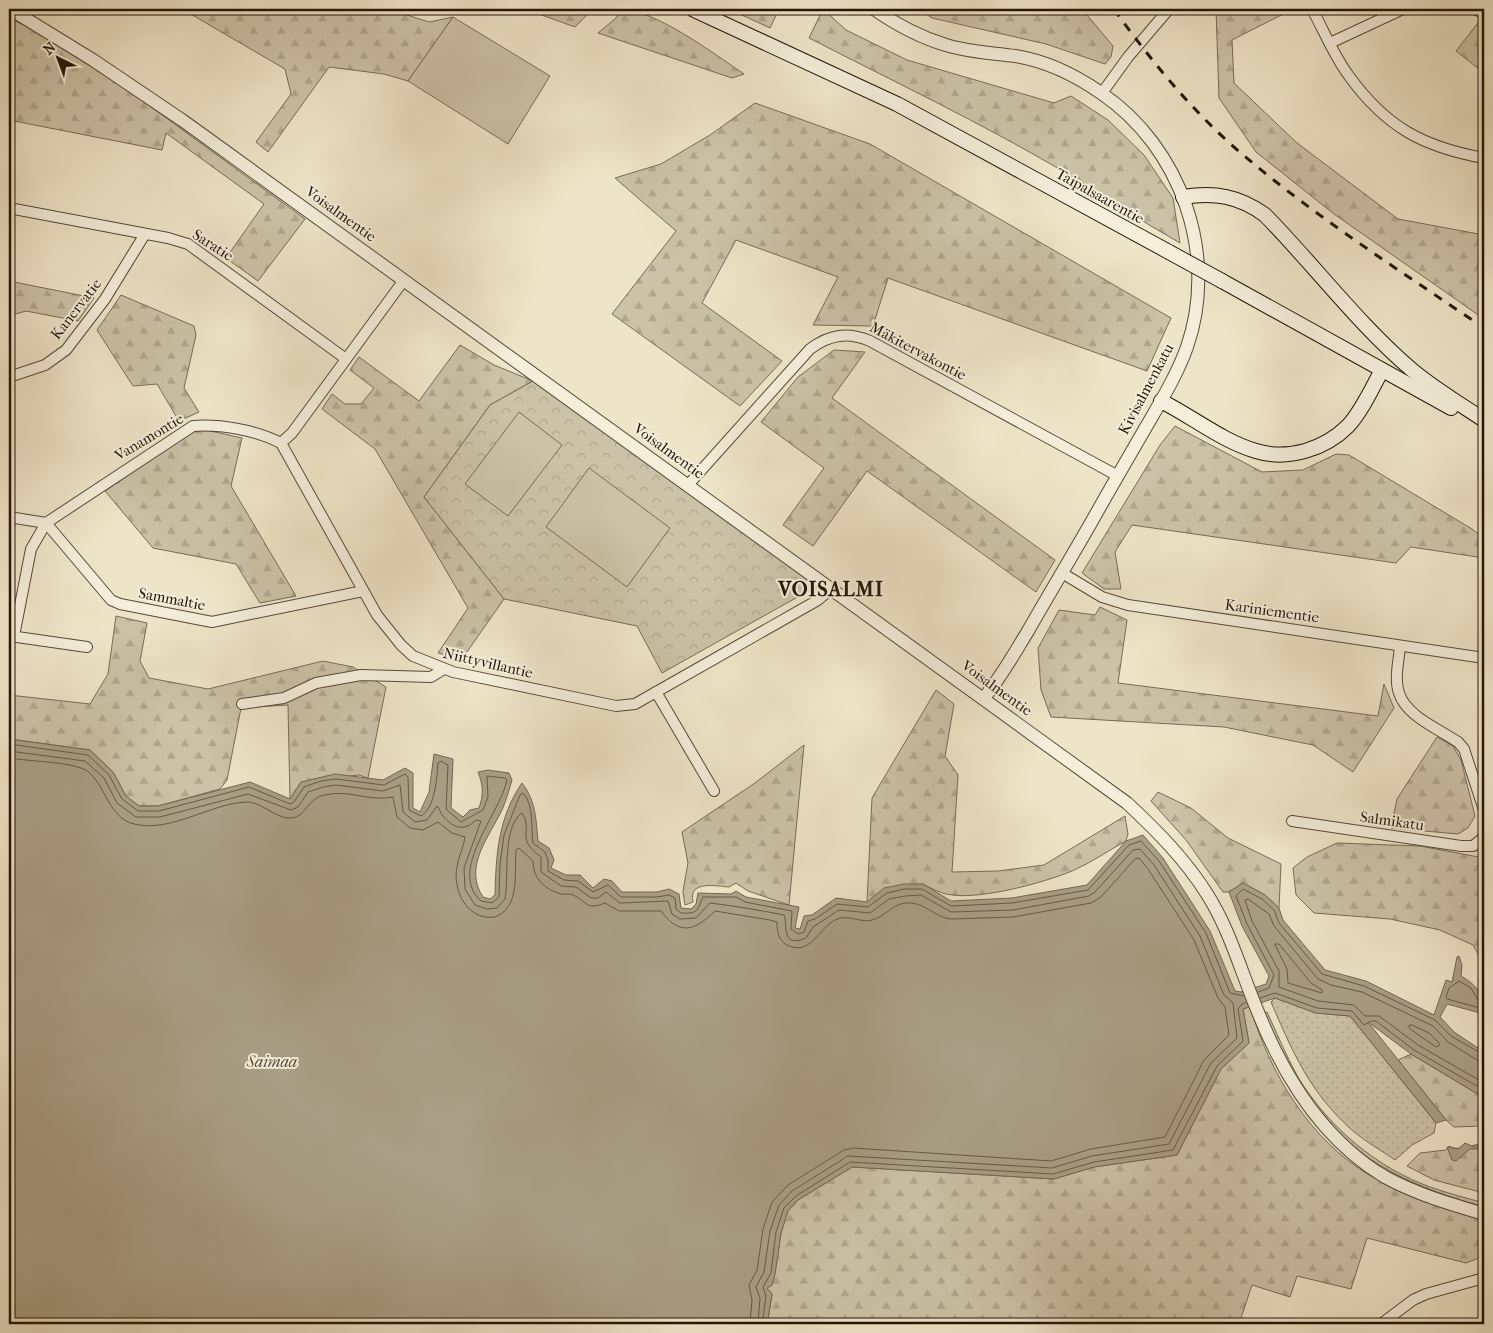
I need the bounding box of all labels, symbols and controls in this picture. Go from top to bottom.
north arrow [32,32,82,82]
text: N [40,39,60,59]
street label: Taipalsaarentie [1053,164,1148,228]
street label: Voisalmentie [301,182,380,246]
street label: Saratie [189,225,237,265]
street label: Kanervatie [47,275,106,343]
street label: Mäkitervakontie [867,318,970,384]
street label: Kivisalmenkatu [1114,340,1178,438]
street label: Vanamontie [110,409,187,465]
street label: Voisalmentie [629,419,708,483]
district label: VOISALMI [777,578,884,601]
street label: Sammaltie [137,584,208,614]
street label: Kariniementie [1224,595,1321,627]
street label: Niittyvillantie [441,644,535,682]
street label: Voisalmentie [957,656,1036,720]
street label: Salmikatu [1359,808,1426,834]
water label: Saimaa [246,1052,297,1071]

